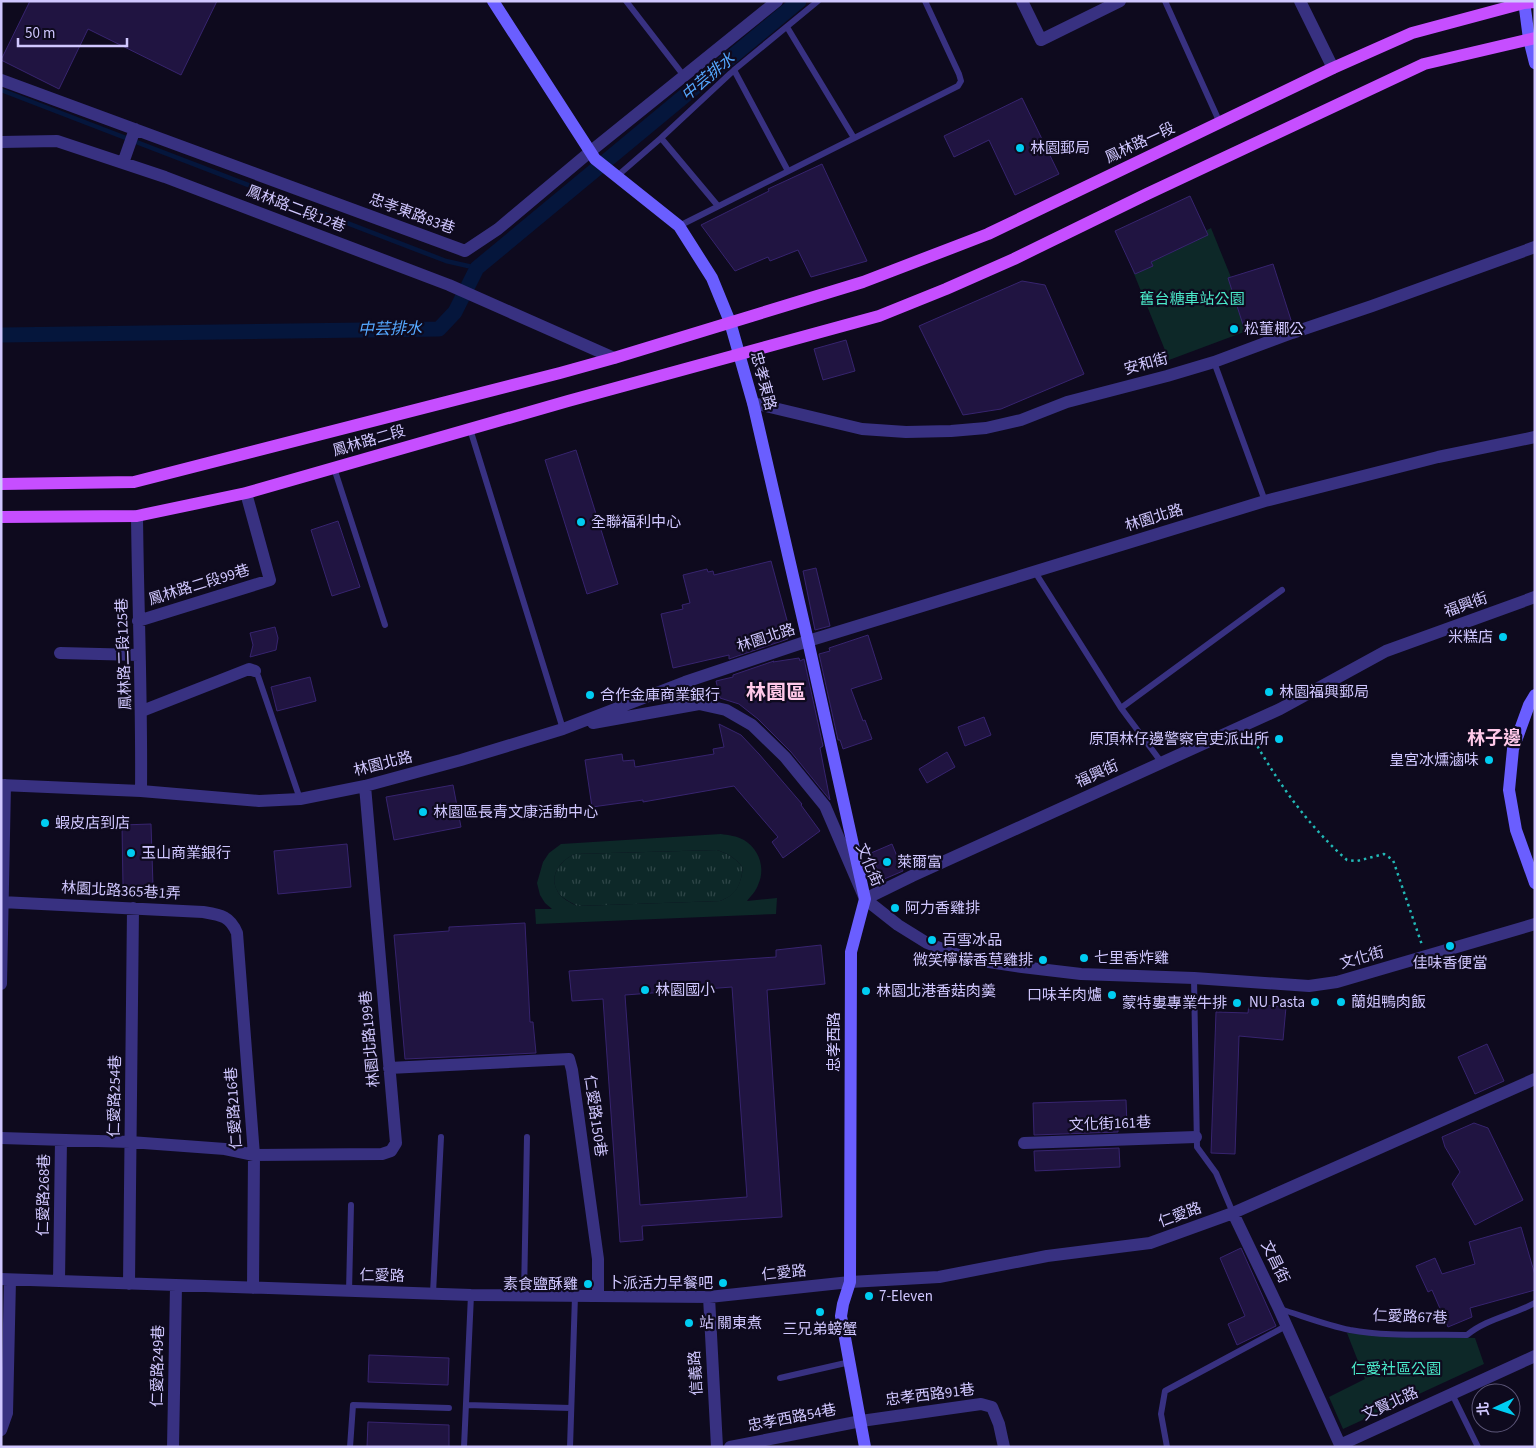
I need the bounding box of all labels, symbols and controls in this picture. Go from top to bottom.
scale bar [18,15,126,47]
text: 50 m [25,23,55,44]
water label: 中芸排水 [676,47,740,106]
street label: 鳳林路一段 [1102,118,1178,168]
place label: 林園郵局 [1030,138,1090,159]
marker: 林園郵局 [1014,142,1026,154]
street label: 鳳林路二段12巷 [243,180,349,238]
street label: 忠孝東路83巷 [366,189,458,239]
park label: 舊台糖車站公園 [1139,289,1245,310]
water label: 中芸排水 [358,317,423,341]
place label: 松董椰公 [1244,319,1304,340]
marker: 松董椰公 [1228,323,1240,335]
street label: 安和街 [1122,348,1170,380]
street label: 忠孝東路 [745,349,781,413]
street label: 鳳林路二段 [330,421,408,461]
street label: 林園北路 [1122,499,1186,537]
place label: 全聯福利中心 [591,512,681,533]
marker: 全聯福利中心 [575,516,587,528]
street label: 鳳林路二段99巷 [146,560,252,610]
street label: 福興街 [1441,587,1491,623]
street label: 鳳林路二段125巷 [112,597,136,711]
street label: 林園北路 [734,619,798,657]
place label: 米糕店 [1448,627,1493,648]
marker: 米糕店 [1497,631,1509,643]
district label: 林園區 [746,679,806,707]
place label: 林園福興郵局 [1279,682,1369,703]
place label: 合作金庫商業銀行 [600,685,720,706]
marker: 林園福興郵局 [1263,686,1275,698]
marker: 合作金庫商業銀行 [584,689,596,701]
district label: 林子邊 [1467,726,1521,751]
place label: 原頂林仔邊警察官吏派出所 [1089,729,1269,750]
marker: 原頂林仔邊警察官吏派出所 [1273,733,1285,745]
street label: 林園北路 [351,747,415,781]
place label: 皇宮冰燻滷味 [1389,750,1479,771]
marker: 皇宮冰燻滷味 [1483,754,1495,766]
street label: 福興街 [1072,755,1122,793]
place label: 林園區長青文康活動中心 [433,802,598,823]
marker: 林園區長青文康活動中心 [417,806,429,818]
place label: 蝦皮店到店 [55,813,130,834]
marker: 蝦皮店到店 [39,817,51,829]
street label: 文化街 [851,840,887,890]
place label: 玉山商業銀行 [141,843,231,864]
marker: 玉山商業銀行 [125,847,137,859]
place label: 萊爾富 [897,852,942,873]
marker: 萊爾富 [881,856,893,868]
street label: 林園北路365巷1弄 [61,877,181,905]
place label: 阿力香雞排 [905,898,980,919]
marker: 阿力香雞排 [889,902,901,914]
place label: 百雪冰品 [942,930,1002,951]
marker: 百雪冰品 [926,934,938,946]
marker: 佳味香便當 [1444,940,1456,952]
street label: 文化街 [1337,942,1387,974]
place label: 七里香炸雞 [1094,948,1169,969]
place label: 微笑檸檬香草雞排 [913,950,1033,971]
marker: 七里香炸雞 [1078,952,1090,964]
place label: 佳味香便當 [1412,953,1488,974]
marker: 微笑檸檬香草雞排 [1037,954,1049,966]
place label: 林園國小 [655,980,715,1001]
place label: 林園北港香菇肉羮 [876,981,996,1002]
marker: 林園國小 [639,984,651,996]
marker: 林園北港香菇肉羮 [860,985,872,997]
place label: 口味羊肉爐 [1027,985,1102,1006]
marker: 口味羊肉爐 [1106,989,1118,1001]
street label: 林園北路199巷 [355,990,385,1088]
place label: NU Pasta [1249,992,1305,1013]
place label: 蘭姐鴨肉飯 [1351,992,1426,1013]
place label: 蒙特婁專業牛排 [1122,993,1227,1014]
marker: NU Pasta [1309,996,1321,1008]
marker: 蘭姐鴨肉飯 [1335,996,1347,1008]
marker: 蒙特婁專業牛排 [1231,997,1243,1009]
street label: 忠孝西路 [824,1012,845,1072]
street label: 仁愛路254巷 [104,1055,126,1137]
street label: 仁愛路216巷 [221,1066,247,1150]
street label: 仁愛路150巷 [579,1074,611,1158]
street label: 文化街161巷 [1068,1112,1152,1136]
street label: 仁愛路268巷 [33,1154,55,1236]
street label: 仁愛路 [1155,1197,1205,1233]
street label: 文昌街 [1256,1237,1294,1287]
street label: 仁愛路 [761,1260,807,1286]
street label: 仁愛路 [359,1265,405,1287]
place label: 卜派活力早餐吧 [608,1273,713,1294]
place label: 素食鹽酥雞 [503,1274,578,1295]
marker: 卜派活力早餐吧 [717,1277,729,1289]
marker: 素食鹽酥雞 [582,1278,594,1290]
place label: 7-Eleven [879,1286,933,1307]
marker: 7-Eleven [863,1290,875,1302]
street label: 仁愛路67巷 [1372,1305,1448,1329]
marker: 三兄弟螃蟹 [814,1306,826,1318]
place label: 站 關東煮 [699,1313,762,1334]
marker: 站 關東煮 [683,1317,695,1329]
place label: 三兄弟螃蟹 [782,1319,858,1340]
street label: 仁愛路249巷 [147,1325,169,1407]
street label: 信義路 [684,1350,708,1396]
park label: 仁愛社區公園 [1351,1359,1441,1380]
street label: 忠孝西路91巷 [884,1379,976,1411]
street label: 文賢北路 [1358,1382,1422,1426]
north arrow [1471,1383,1521,1433]
street label: 忠孝西路54巷 [746,1399,838,1437]
text: 北 [1474,1401,1494,1417]

